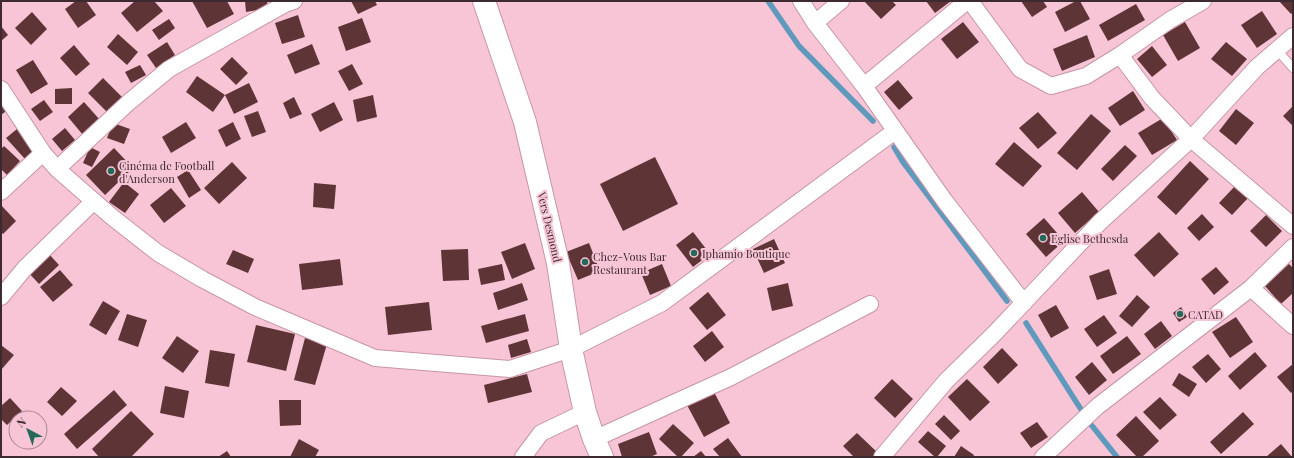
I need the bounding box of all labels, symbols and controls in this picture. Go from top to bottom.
place label: Cinéma de Football d'Anderson [119,158,214,186]
marker: Cinéma de Football d'Anderson [106,166,116,176]
street label: Vers Desmond [534,189,565,264]
place label: Eglise Bethesda [1051,231,1129,246]
marker: Eglise Bethesda [1038,233,1048,243]
place label: Iphamio Boutique [702,246,791,261]
marker: Iphamio Boutique [689,248,699,258]
place label: Chez-Vous Bar Restaurant [593,249,667,277]
marker: Chez-Vous Bar Restaurant [580,257,590,267]
place label: CATAD [1188,307,1223,322]
marker: CATAD [1175,309,1185,319]
north arrow [8,410,48,450]
text: N [13,414,29,430]

